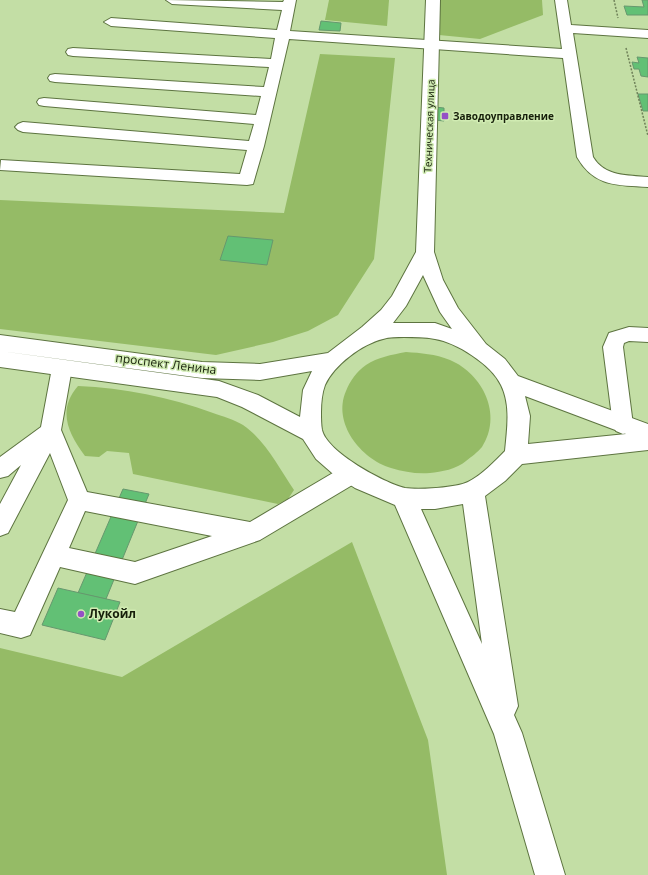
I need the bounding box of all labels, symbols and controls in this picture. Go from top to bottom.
street label: Техническая улица [420,79,438,173]
place label: Заводоуправление [453,109,554,123]
marker: Заводоуправление [440,111,450,121]
street label: проспект Ленина [115,349,217,378]
place label: Лукойл [89,605,136,622]
marker: Лукойл [76,609,86,619]

